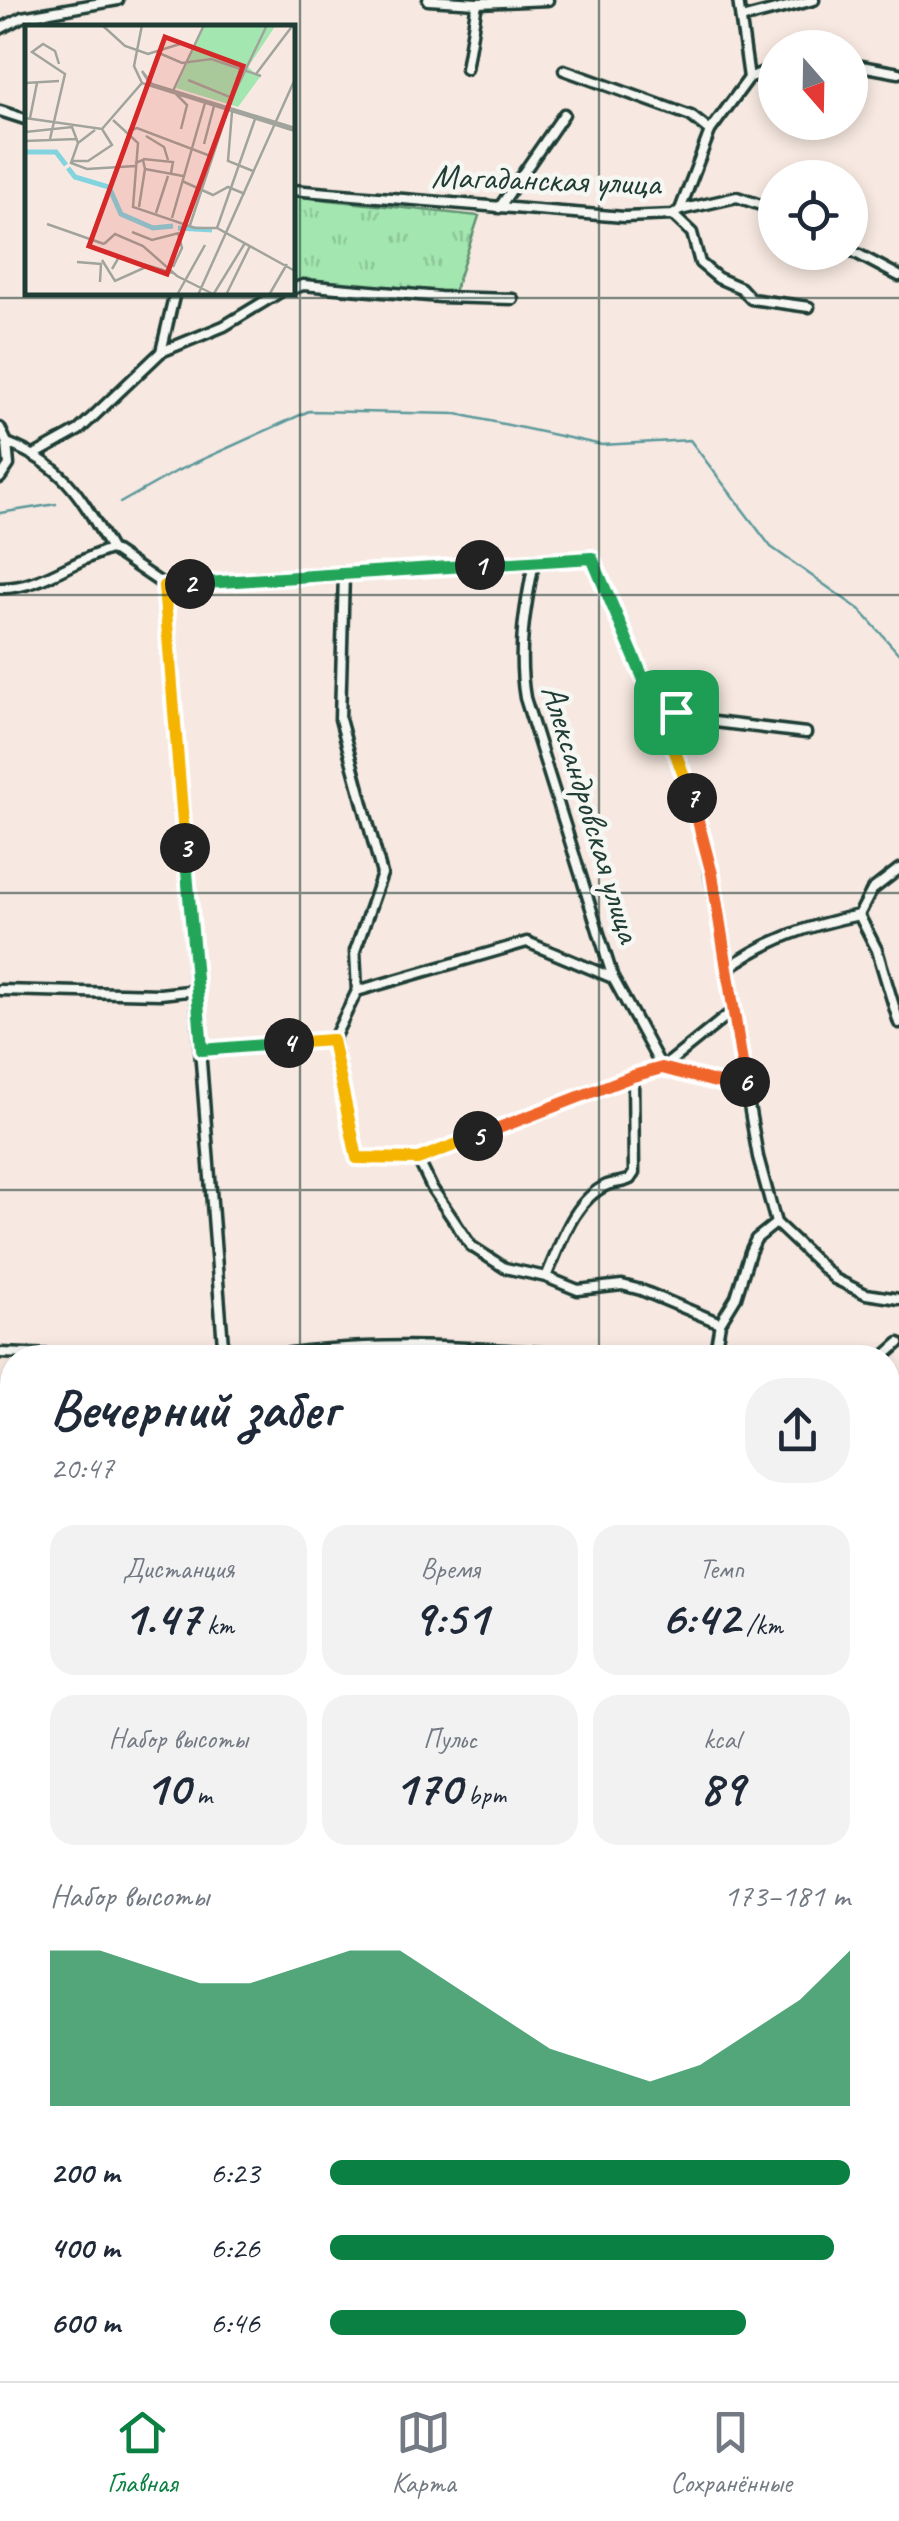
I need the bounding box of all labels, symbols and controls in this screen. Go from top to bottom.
inset map [25,25,295,295]
north arrow [758,30,868,140]
map controls [758,30,868,270]
street label: Магаданская улица [431,153,663,206]
button: locate [758,160,868,270]
pin: 1 [455,540,505,590]
text: 1 [474,547,486,582]
pin: 2 [165,559,215,609]
text: 2 [184,566,196,601]
pin [634,670,719,755]
street label: Александровская улица [531,679,653,949]
icon: arrive [649,685,704,740]
pin: 7 [667,773,717,823]
text: 7 [686,780,698,815]
pin: 3 [160,823,210,873]
text: 3 [179,830,191,865]
pin: 4 [264,1018,314,1068]
text: 4 [283,1025,295,1060]
pin: 6 [720,1057,770,1107]
text: 6 [738,1064,752,1099]
pin: 5 [453,1111,503,1161]
text: 5 [472,1118,484,1153]
text: Вечерний забег [50,1374,338,1444]
button: share [745,1378,850,1483]
text: 20:47 [50,1447,114,1488]
text: Дистанция [122,1551,234,1586]
text: Время [420,1551,480,1586]
text: Темп [699,1551,744,1586]
text: 1.47 [123,1586,200,1649]
text: 9:51 [412,1586,488,1649]
text: 6:42 [661,1586,739,1649]
text: km [200,1607,234,1642]
text: /km [739,1607,783,1642]
text: Набор высоты [109,1721,248,1756]
text: Пульс [423,1721,477,1756]
text: kcal [703,1721,740,1756]
text: 10 [145,1756,190,1819]
text: 170 [394,1756,461,1819]
text: 89 [699,1756,744,1819]
text: m [190,1777,212,1812]
text: bpm [461,1777,506,1812]
text: Набор высоты [50,1875,209,1916]
text: 173–181 m [724,1875,850,1916]
text: 200 m [50,2152,119,2193]
text: 6:23 [210,2152,260,2193]
text: 400 m [50,2227,119,2268]
text: 6:26 [210,2227,260,2268]
text: 600 m [50,2302,120,2343]
text: 6:46 [210,2302,260,2343]
tab: Главная [107,2405,177,2500]
tab: Карта [392,2405,456,2500]
tab: Сохранённые [670,2405,792,2500]

